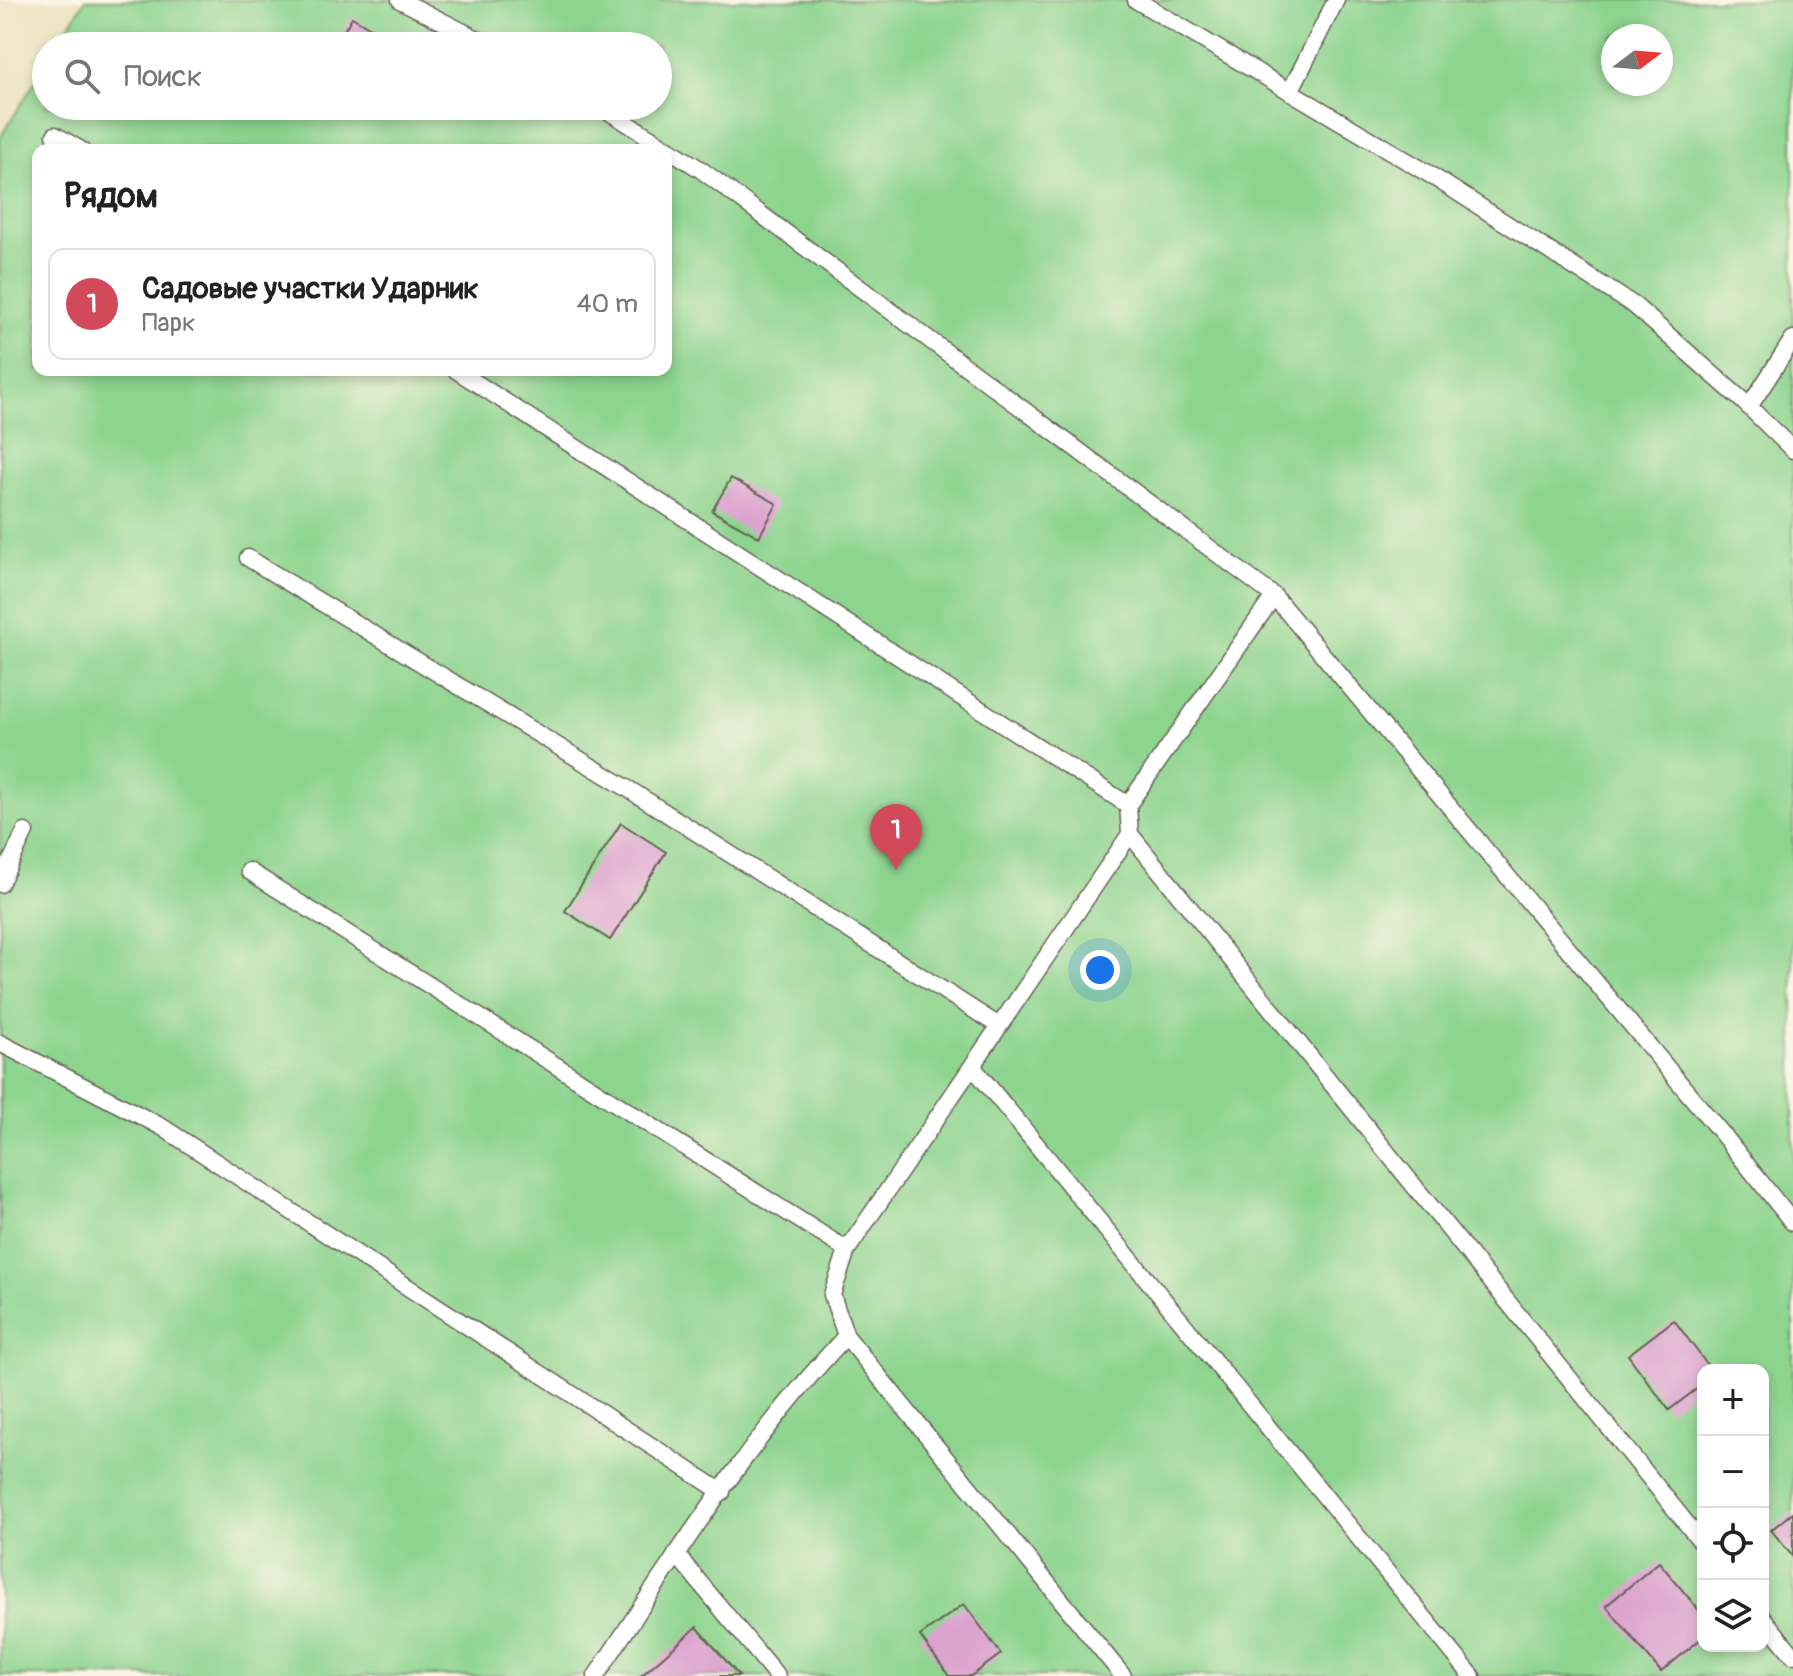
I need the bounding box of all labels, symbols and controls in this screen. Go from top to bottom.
north arrow [1601,24,1673,96]
search box [32,32,672,120]
icon: search [60,54,104,98]
text: Поиск [124,58,202,95]
text: Рядом [64,175,158,218]
text: Садовые участки Ударник [142,270,479,307]
text: 1 [87,288,97,320]
text: 40 m [576,288,638,320]
text: Парк [142,307,195,339]
pin: 1 [870,804,922,870]
your location [1080,950,1120,990]
map controls [1697,1364,1769,1652]
button: + [1697,1364,1769,1436]
button: − [1697,1436,1769,1508]
button: locate [1697,1508,1769,1580]
button: layers [1697,1580,1769,1652]

